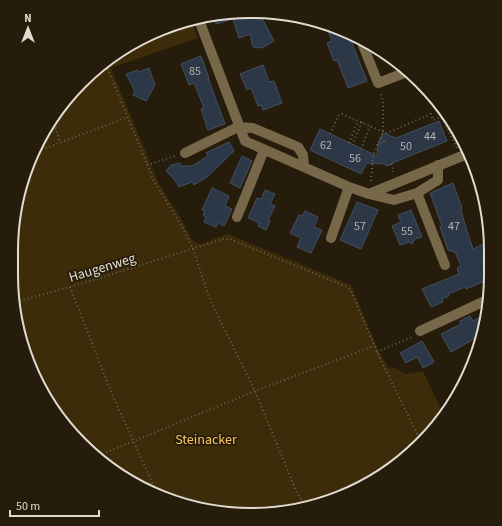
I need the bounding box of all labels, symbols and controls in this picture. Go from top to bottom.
north arrow [8,8,48,48]
text: N [24,11,32,26]
house number: 85 [189,63,201,80]
house number: 44 [424,128,436,145]
house number: 62 [320,137,332,154]
house number: 50 [400,138,412,155]
house number: 56 [349,150,361,167]
house number: 57 [354,218,366,235]
house number: 47 [448,218,460,235]
house number: 55 [401,223,413,240]
street label: Haugenweg [66,248,138,288]
park label: Steinacker [175,430,237,450]
scale bar [10,492,99,518]
text: 50 m [16,498,40,515]

